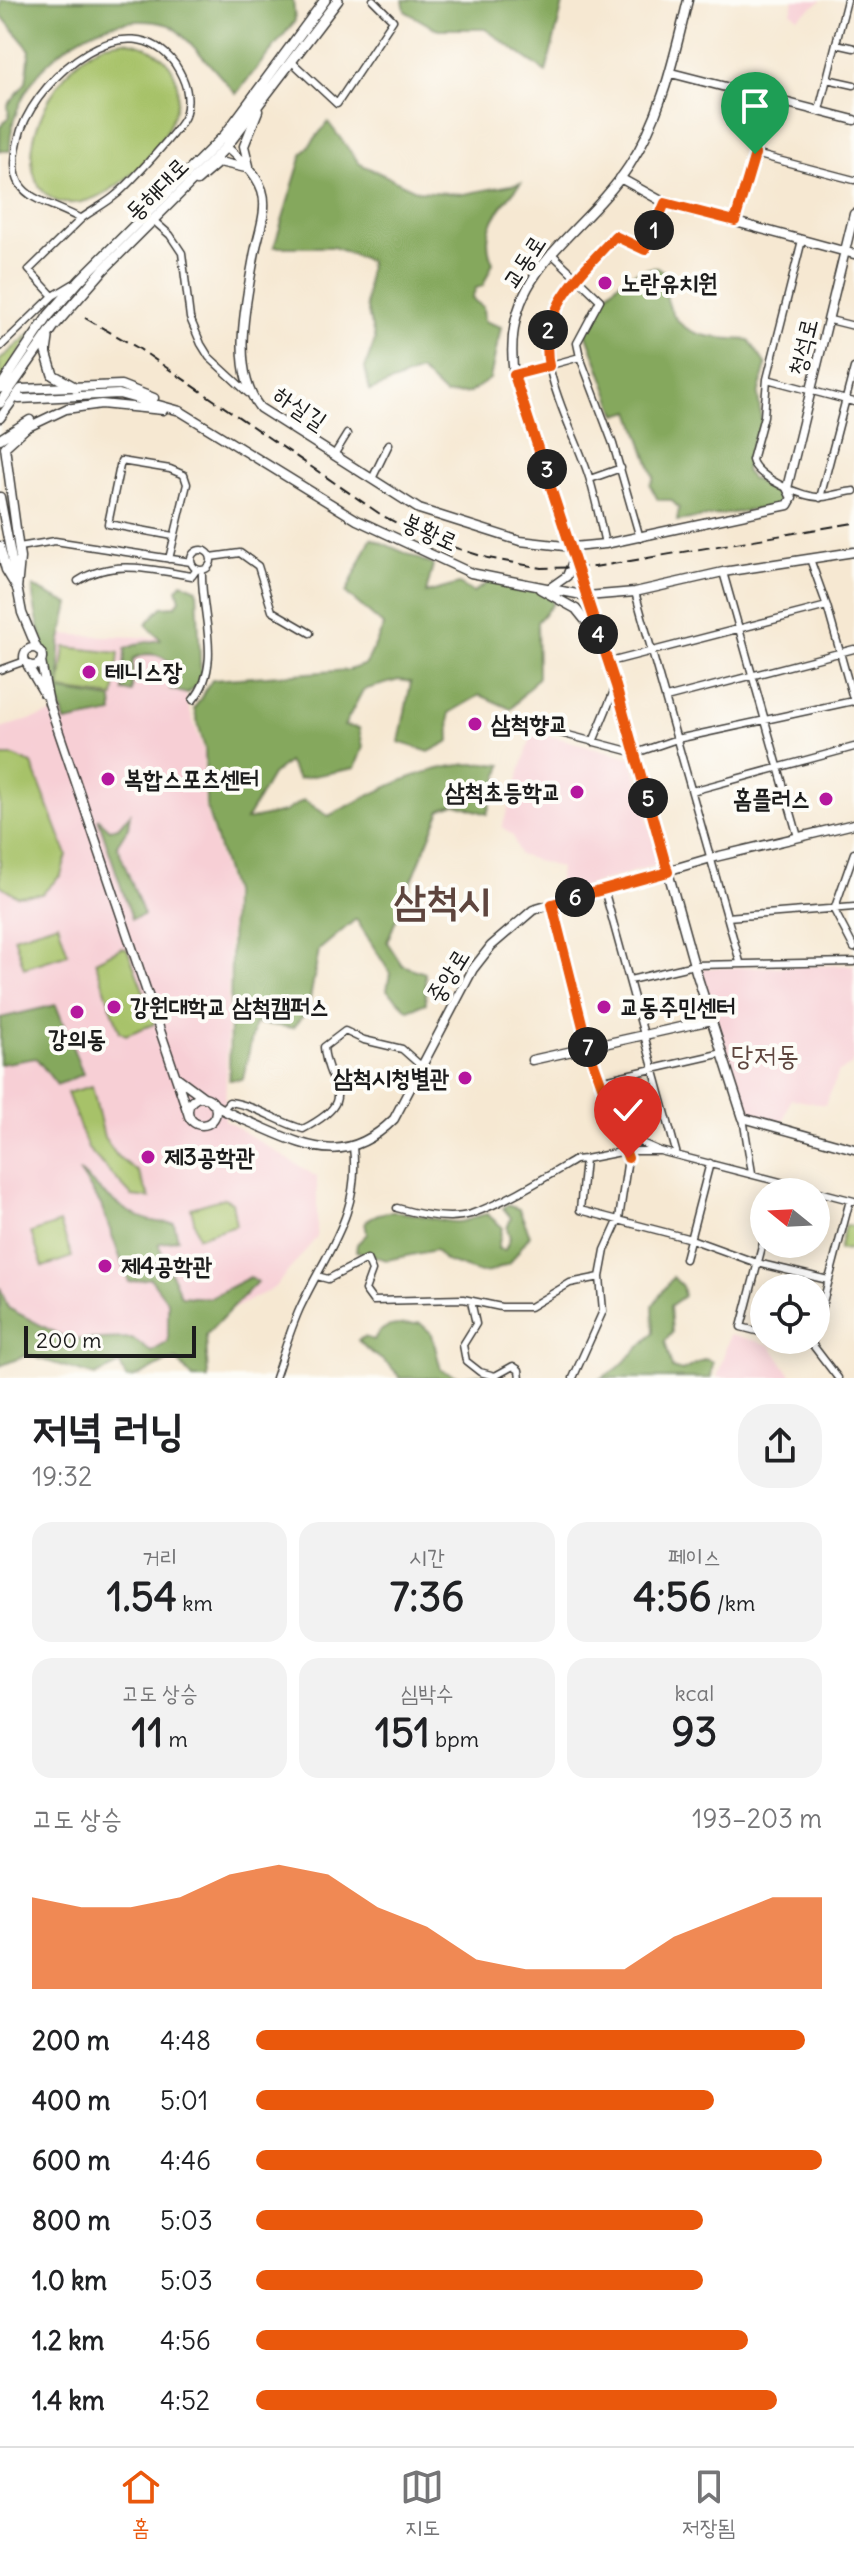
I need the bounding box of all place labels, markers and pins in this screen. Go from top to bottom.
pin [721,72,789,154]
pin: 1 [634,210,674,250]
place label: 노란유치원 [621,267,718,297]
marker: 노란유치원 [596,274,614,292]
pin: 2 [528,310,568,350]
pin: 3 [527,449,567,489]
pin: 4 [578,614,618,654]
place label: 테니스장 [105,656,183,686]
marker: 테니스장 [80,663,98,681]
place label: 삼척향교 [491,708,568,738]
marker: 삼척향교 [466,715,484,733]
place label: 복합스포츠센터 [124,763,259,793]
marker: 복합스포츠센터 [99,770,117,788]
place label: 삼척초등학교 [445,776,561,806]
pin: 5 [628,778,668,818]
marker: 삼척초등학교 [568,783,586,801]
place label: 홈플러스 [733,783,810,813]
marker: 홈플러스 [817,790,835,808]
pin: 6 [555,877,595,917]
place label: 강원대학교 삼척캠퍼스 [130,991,329,1021]
place label: 교동주민센터 [620,991,736,1021]
marker: 강원대학교 삼척캠퍼스 [105,998,123,1016]
marker: 교동주민센터 [595,998,613,1016]
marker: 강의동 [68,1003,86,1021]
place label: 강의동 [48,1023,106,1053]
pin: 7 [568,1027,608,1067]
place label: 삼척시청별관 [333,1062,450,1092]
marker: 삼척시청별관 [456,1069,474,1087]
pin [594,1076,662,1158]
place label: 제3공학관 [164,1141,256,1171]
marker: 제3공학관 [139,1148,157,1166]
place label: 제4공학관 [121,1250,213,1280]
marker: 제4공학관 [96,1257,114,1275]

